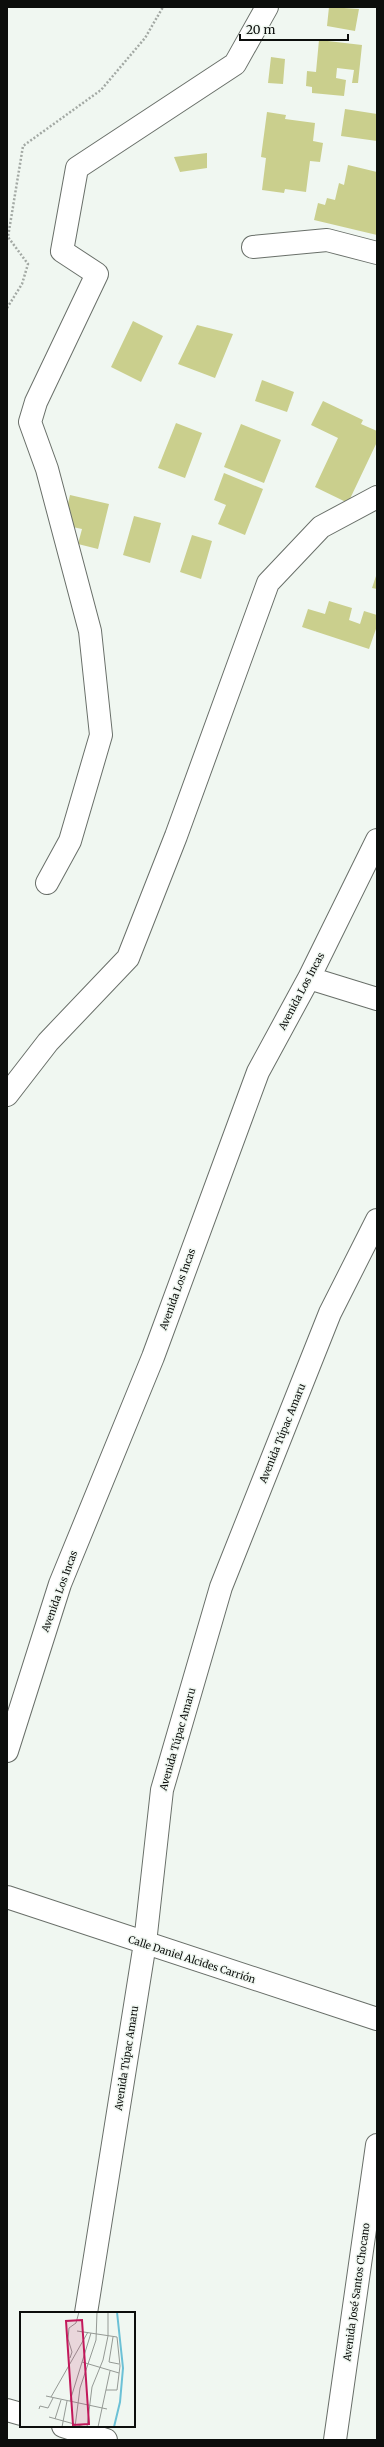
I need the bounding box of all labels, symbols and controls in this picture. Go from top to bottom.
scale bar [240,16,348,42]
text: 20 m [246,22,275,37]
street label: Avenida Los Incas [275,950,327,1033]
street label: Avenida Los Incas [156,1247,198,1333]
street label: Avenida Túpac Amaru [256,1382,308,1486]
street label: Avenida Los Incas [38,1549,80,1635]
street label: Avenida Túpac Amaru [156,1686,198,1793]
street label: Calle Daniel Alcides Carrión [127,1933,257,1986]
street label: Avenida Túpac Amaru [112,2005,141,2113]
street label: Avenida José Santos Chocano [340,2222,373,2363]
inset map [20,2312,135,2427]

